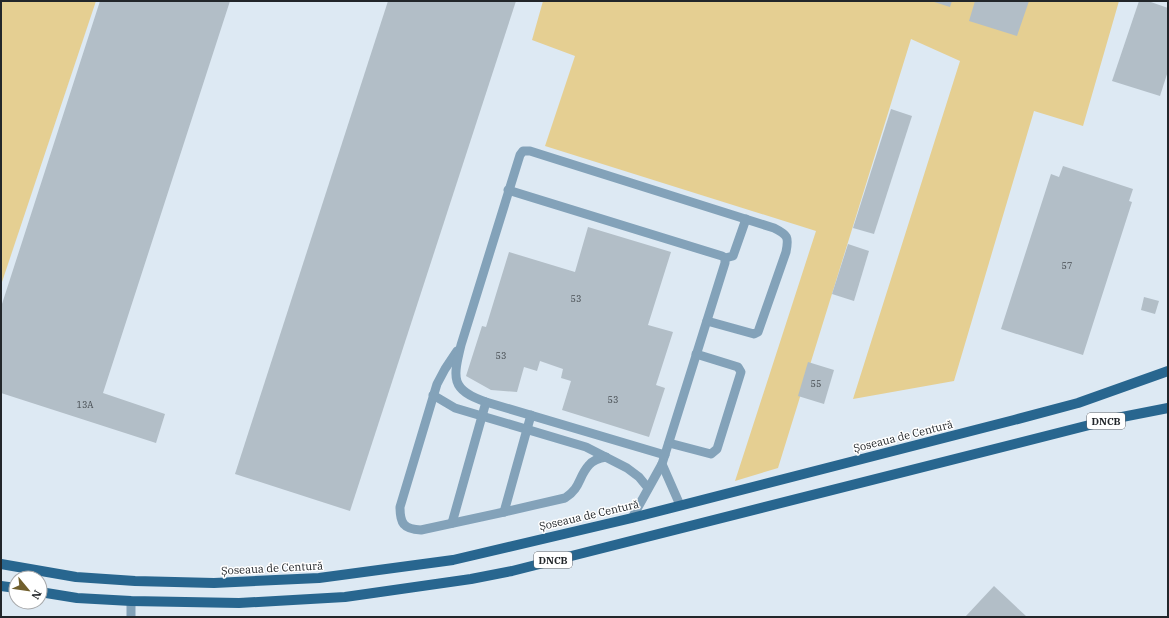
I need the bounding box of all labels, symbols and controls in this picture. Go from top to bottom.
house number: 57 [1062,260,1072,271]
house number: 53 [571,293,581,304]
house number: 53 [496,350,506,361]
house number: 55 [811,378,821,389]
house number: 53 [608,394,618,405]
house number: 13A [77,399,94,410]
road number: DNCB [1087,413,1125,429]
street label: Șoseaua de Centură [852,417,954,455]
street label: Șoseaua de Centură [538,497,640,533]
road number: DNCB [534,552,572,568]
street label: Șoseaua de Centură [221,558,323,578]
north arrow [8,570,48,610]
text: N [28,588,45,602]

